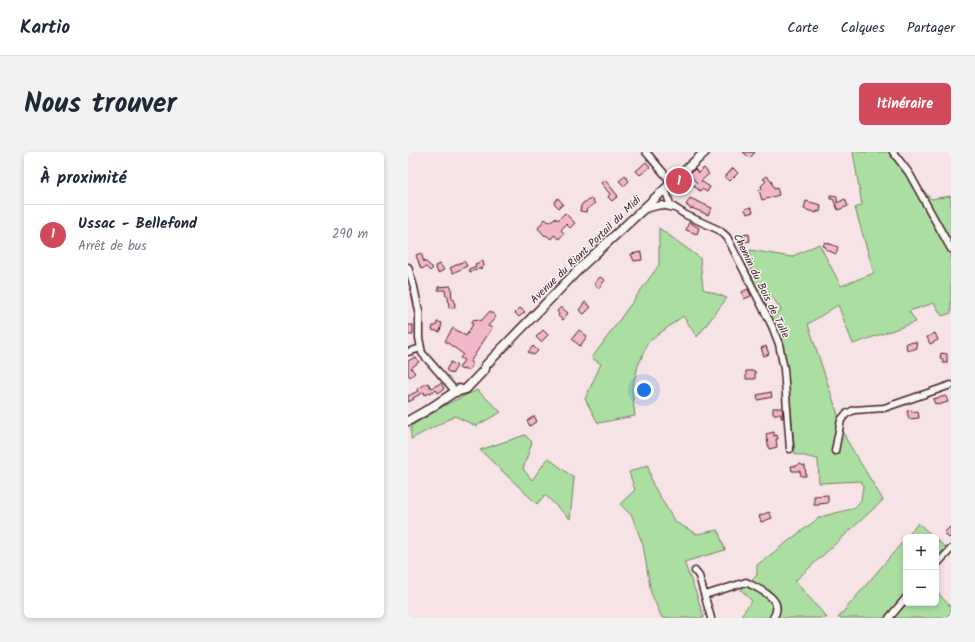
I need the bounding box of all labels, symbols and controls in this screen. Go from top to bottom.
text: Kartio [20,13,70,43]
text: Carte [787,17,819,39]
text: Calques [841,17,885,39]
text: Partager [907,17,955,39]
text: Nous trouver [24,82,177,127]
button: Itinéraire [859,83,951,125]
text: À proximité [40,165,127,192]
pin: 1 [666,166,692,196]
street label: Avenue du Riant Portail du Midi [526,191,646,308]
text: Ussac - Bellefond [78,212,197,236]
text: 1 [51,224,55,245]
text: 290 m [332,224,368,245]
street label: Chemin du Bois de Tulle [728,231,794,341]
text: Arrêt de bus [78,236,147,257]
your location [634,380,654,400]
map controls [903,534,939,606]
button: + [903,534,939,570]
button: − [903,570,939,606]

